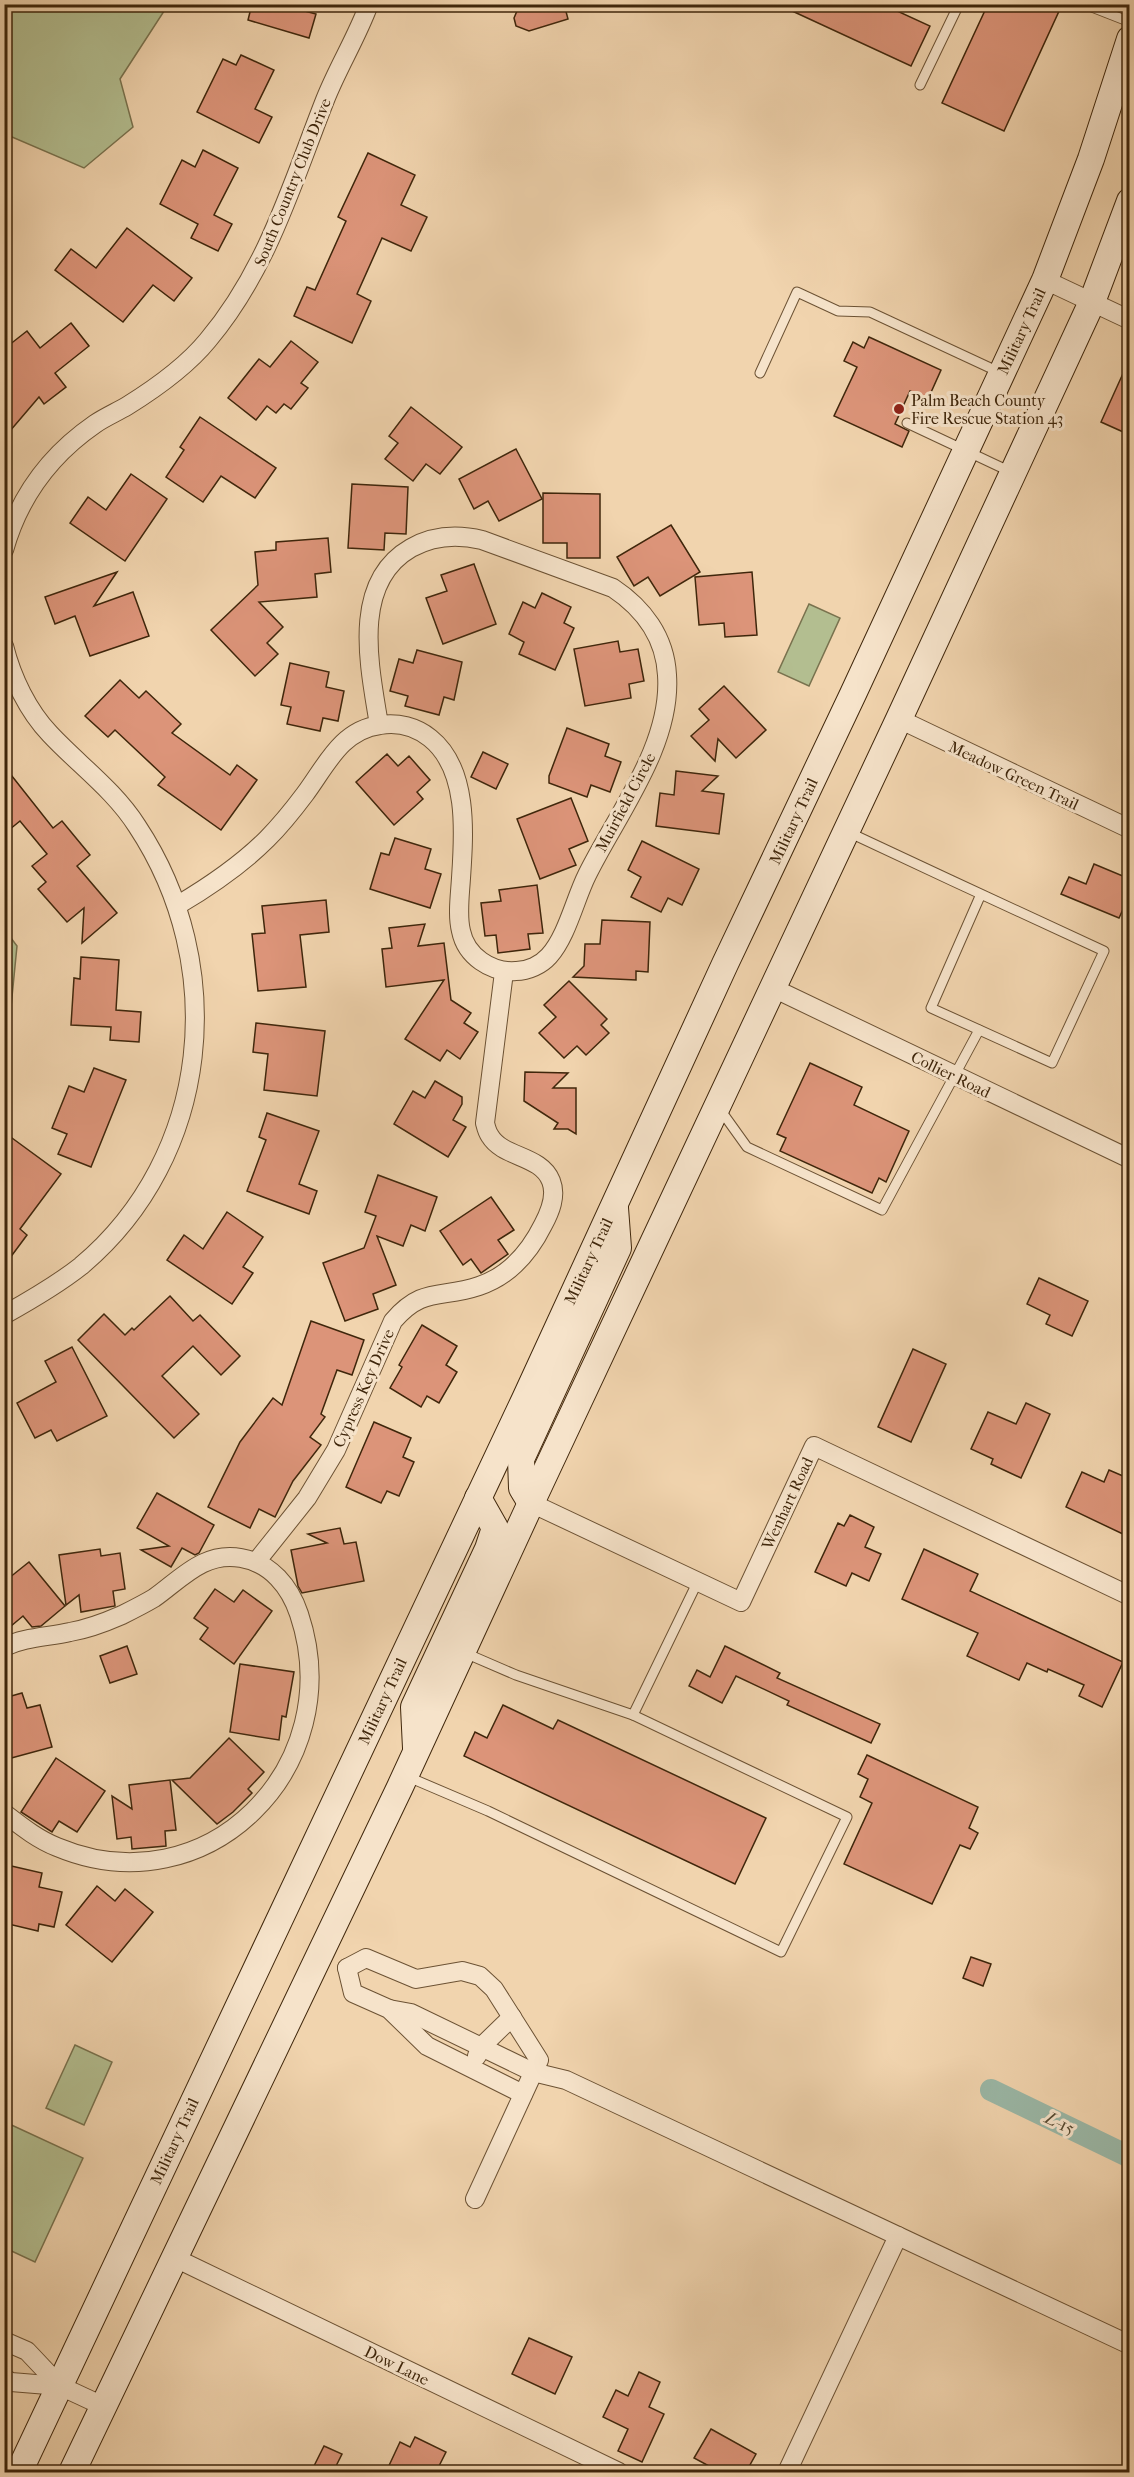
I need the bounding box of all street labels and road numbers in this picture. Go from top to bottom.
street label: South Country Club Drive [250,95,335,269]
street label: Military Trail [993,284,1050,378]
street label: Meadow Green Trail [946,737,1082,814]
street label: Muirfield Circle [591,749,660,855]
street label: Military Trail [765,774,822,868]
street label: Collier Road [908,1047,994,1102]
street label: Military Trail [560,1214,617,1308]
street label: Cypress Key Drive [329,1326,398,1450]
street label: Wenhart Road [757,1454,817,1553]
street label: Military Trail [354,1654,411,1748]
street label: Military Trail [146,2094,203,2188]
street label: Dow Lane [361,2342,432,2389]

